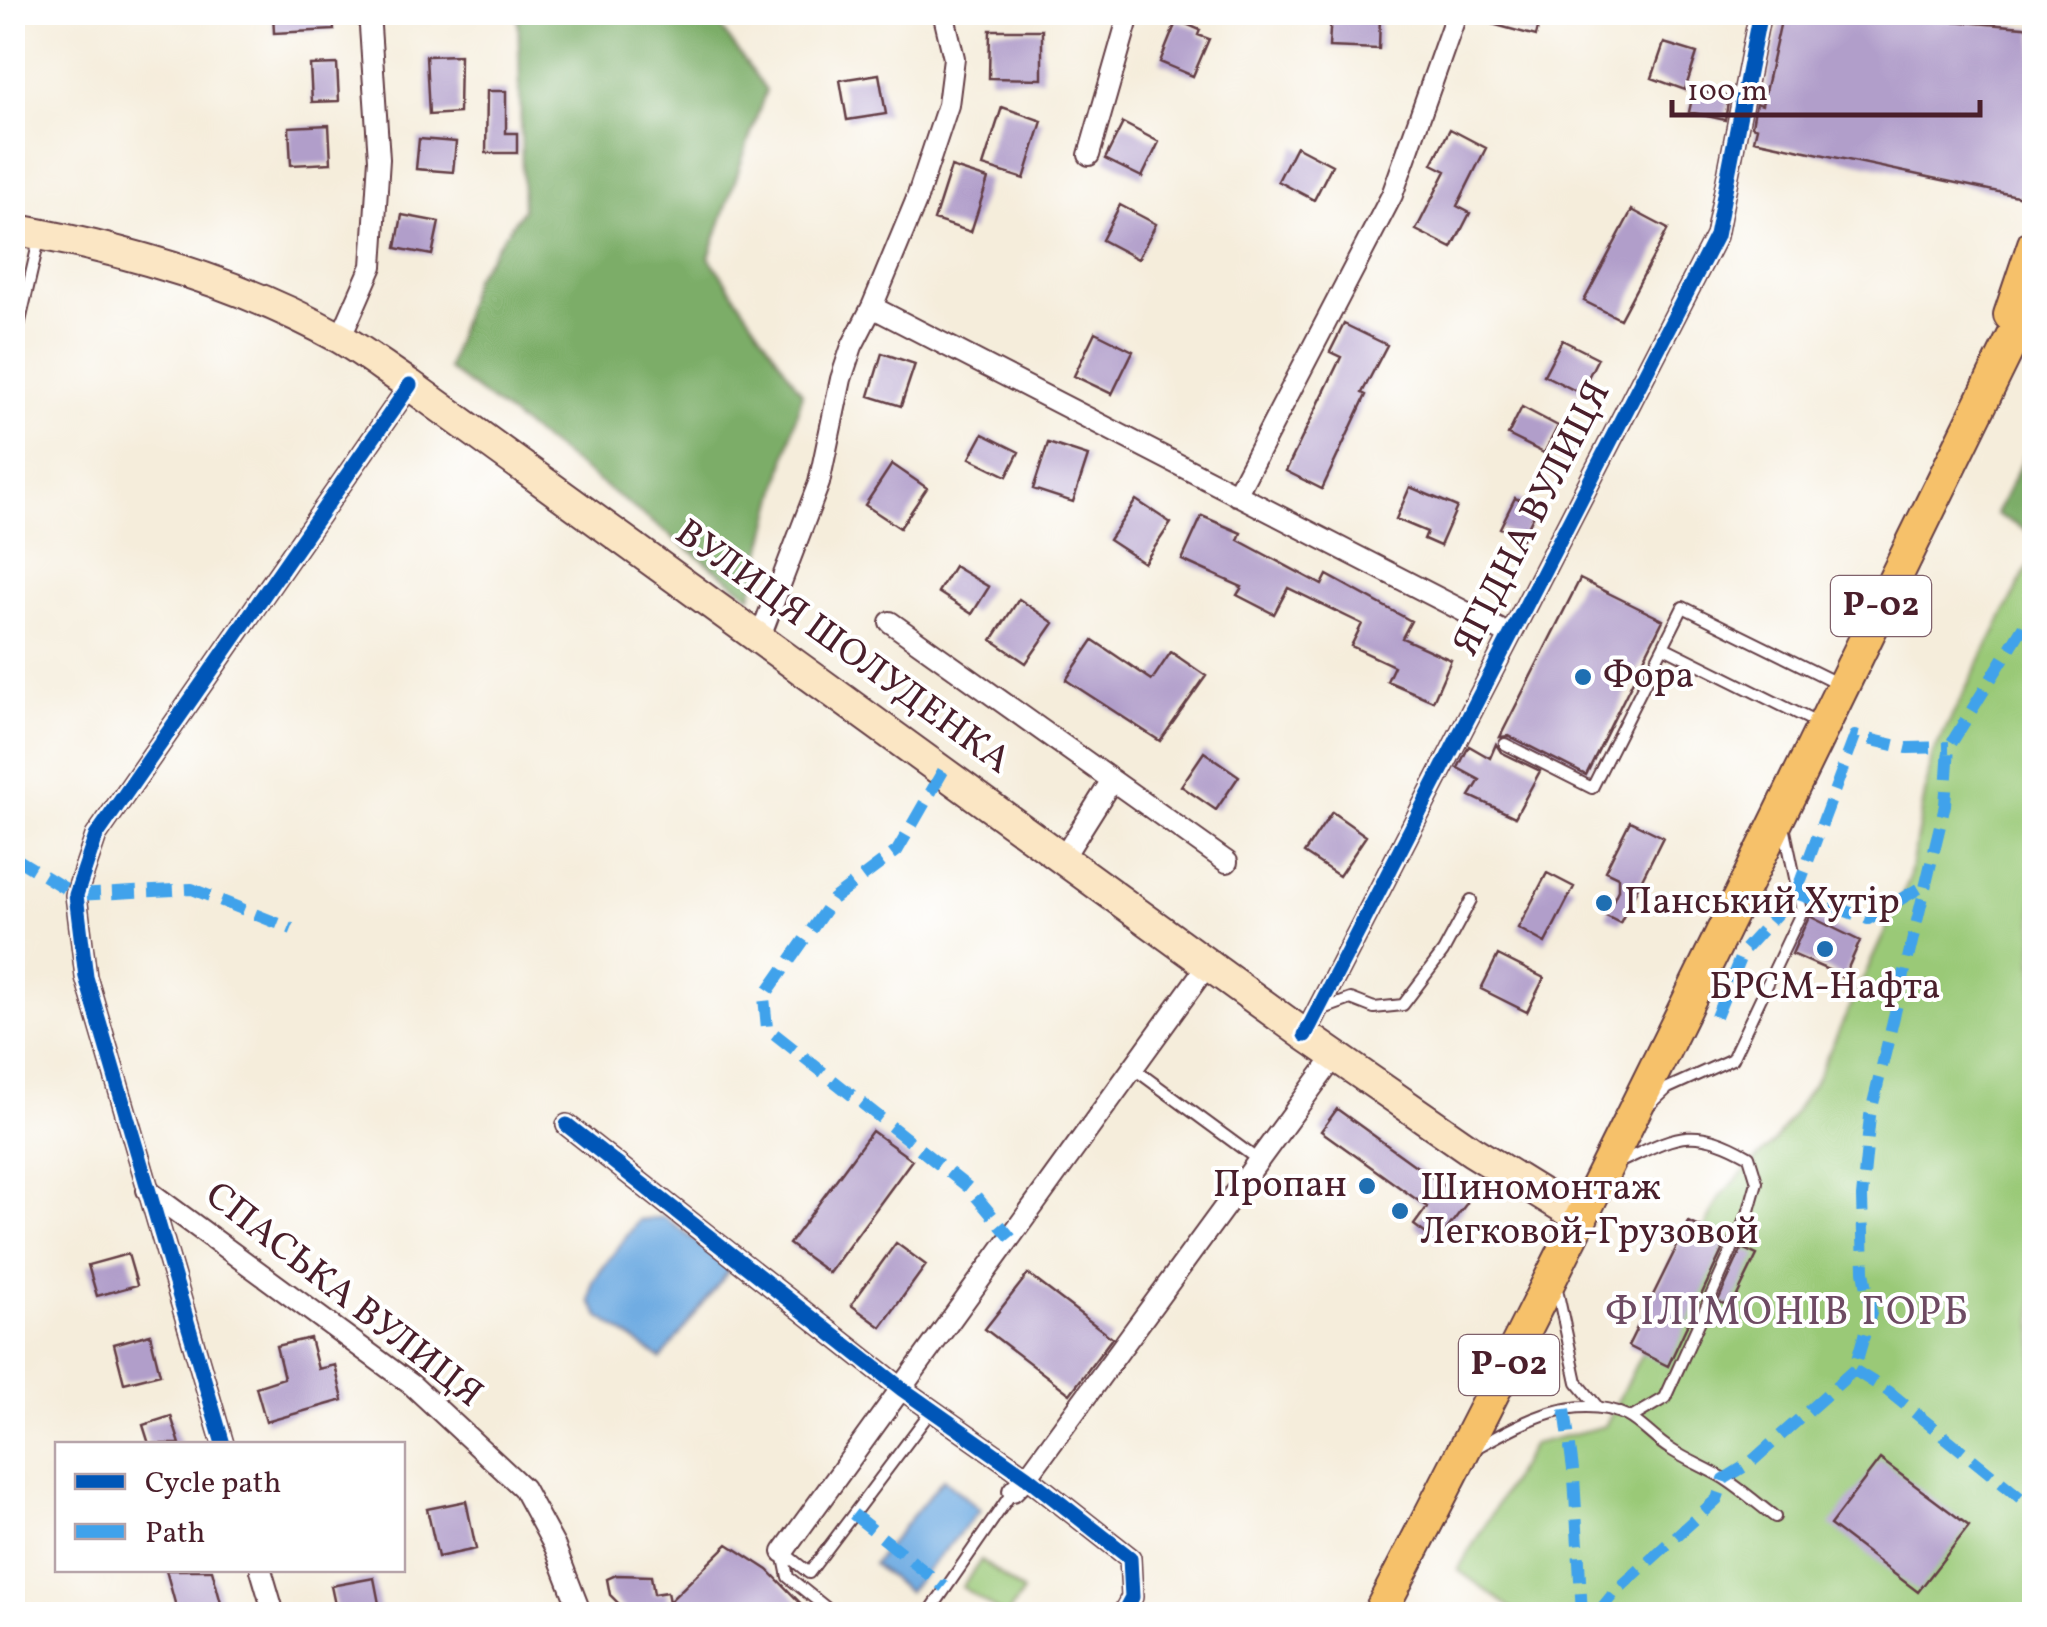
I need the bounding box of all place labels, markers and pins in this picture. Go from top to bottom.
place label: Фора [1603,651,1695,704]
marker: Фора [1572,666,1594,688]
place label: Панський Хутір [1624,877,1900,930]
marker: Панський Хутір [1593,892,1615,914]
marker: БРСМ-Нафта [1814,938,1836,960]
place label: БРСМ-Нафта [1709,962,1941,1015]
place label: Пропан [1213,1160,1347,1213]
place label: Шиномонтаж Легковой-Грузовой [1420,1163,1759,1260]
marker: Пропан [1356,1175,1378,1197]
marker: Шиномонтаж Легковой-Грузовой [1389,1200,1411,1222]

